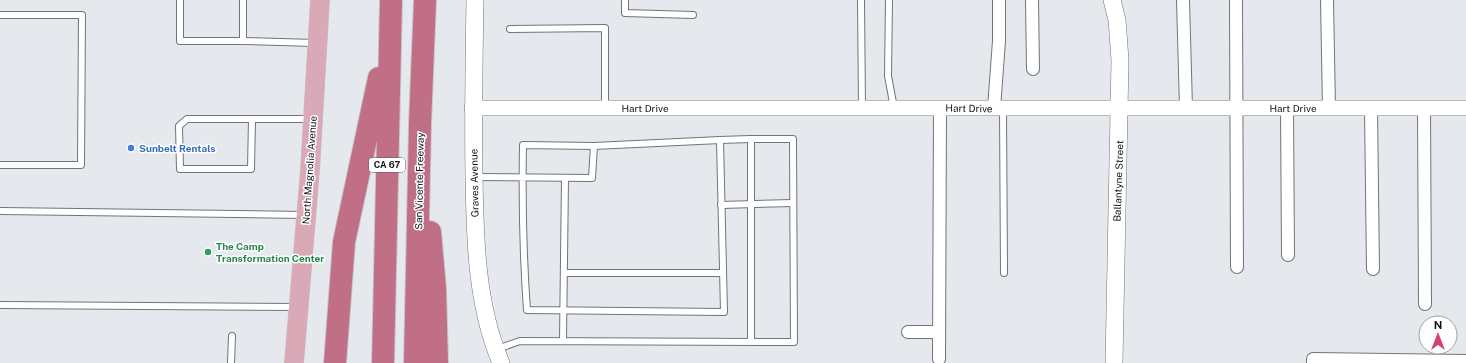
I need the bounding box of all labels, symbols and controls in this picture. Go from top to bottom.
street label: Hart Drive [621,102,669,114]
street label: Hart Drive [945,102,993,114]
street label: Hart Drive [1269,102,1317,114]
street label: North Magnolia Avenue [299,115,319,225]
street label: San Vicente Freeway [412,132,426,230]
street label: Ballantyne Street [1111,140,1125,222]
place label: Sunbelt Rentals [139,142,216,154]
marker: Sunbelt Rentals [126,143,136,153]
street label: Graves Avenue [467,148,481,218]
road number: CA 67 [369,158,405,172]
place label: The Camp Transformation Center [216,240,324,264]
marker: The Camp Transformation Center [203,247,213,257]
north arrow [1418,315,1458,355]
text: N [1434,319,1442,331]

